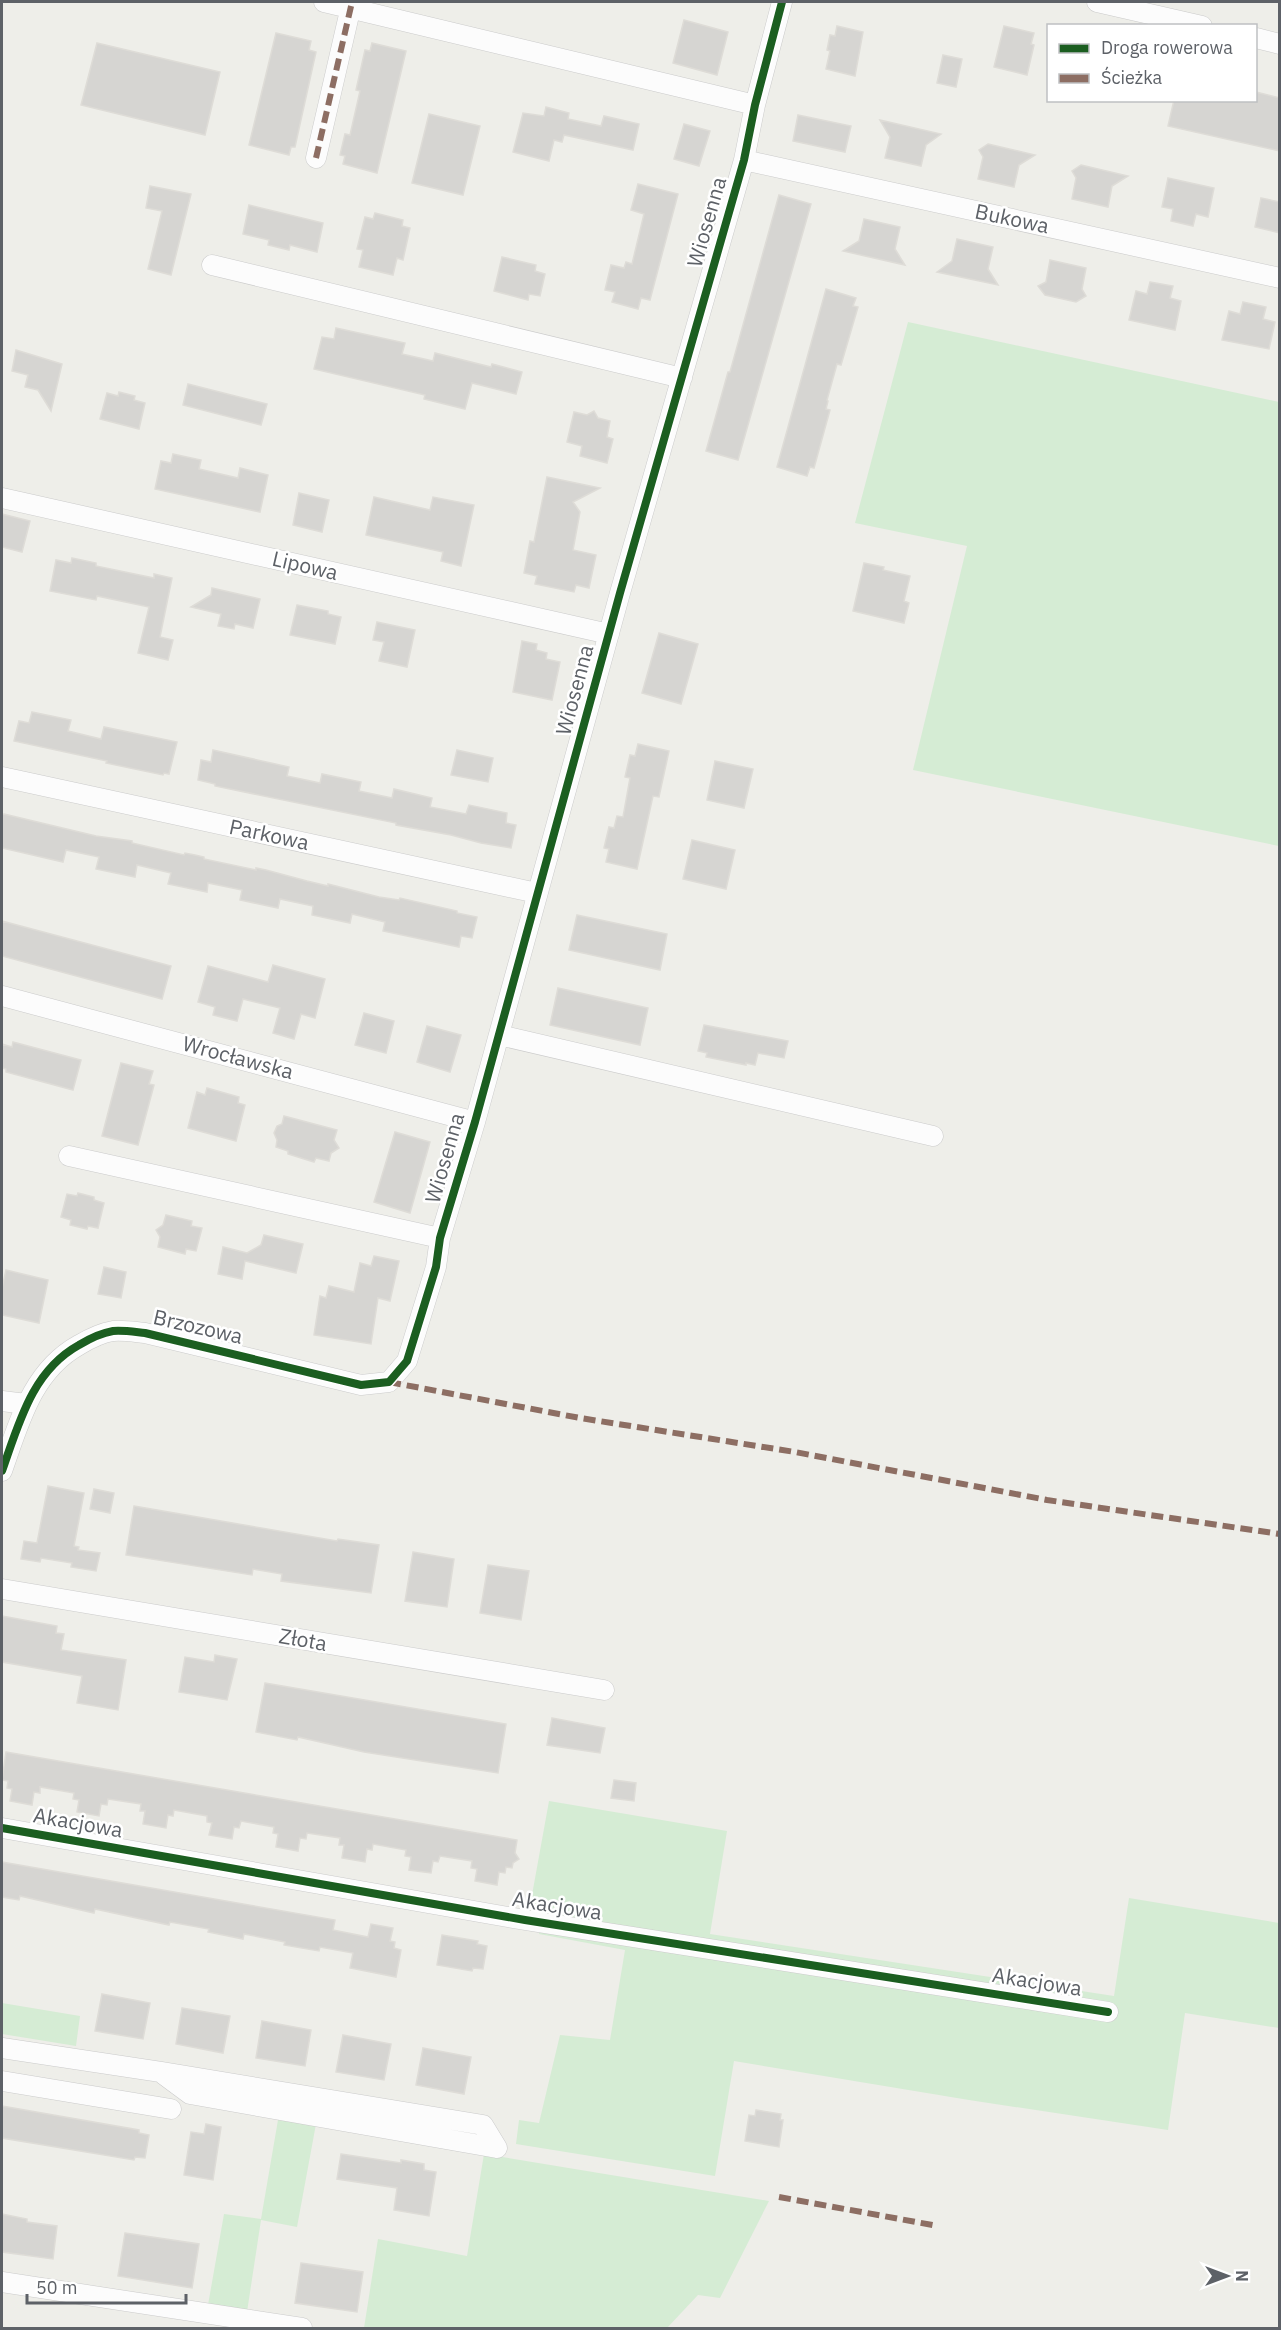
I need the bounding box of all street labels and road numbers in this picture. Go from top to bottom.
street label: Wiosenna [680,173,732,270]
street label: Bukowa [973,197,1052,240]
street label: Lipowa [270,544,341,586]
street label: Wiosenna [549,641,600,738]
street label: Parkowa [227,812,312,856]
street label: Wrocławska [180,1029,297,1085]
street label: Wiosenna [418,1109,470,1206]
street label: Brzozowa [151,1302,246,1350]
street label: Złota [277,1621,329,1657]
street label: Akacjowa [31,1800,125,1844]
street label: Akacjowa [510,1884,604,1926]
street label: Akacjowa [990,1960,1084,2002]

